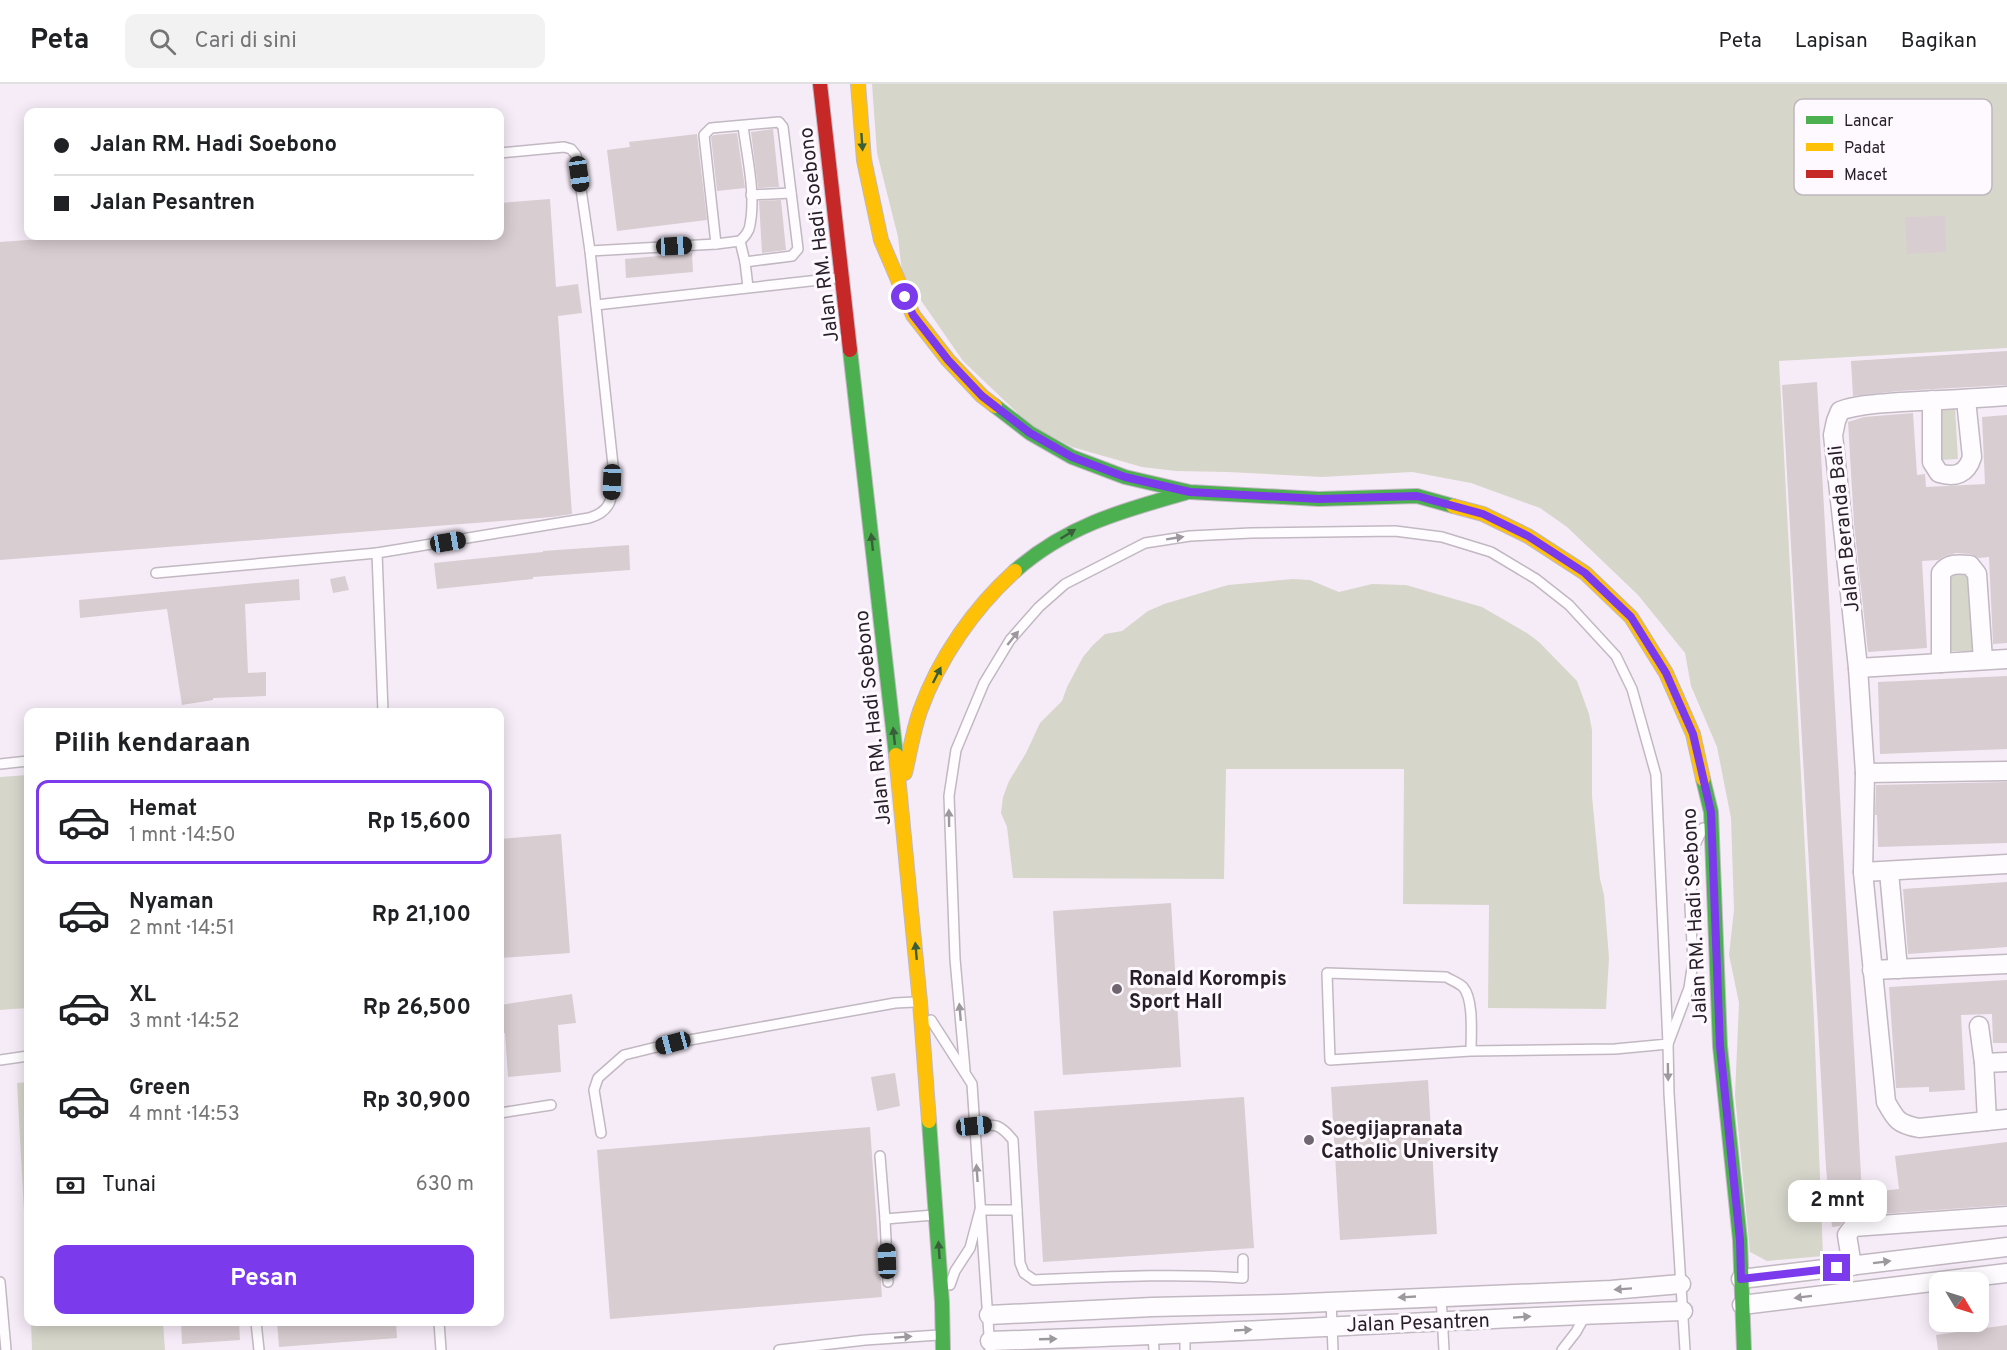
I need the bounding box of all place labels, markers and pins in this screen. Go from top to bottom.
place label: Ronald Korompis Sport Hall [1129,967,1287,1016]
marker: Ronald Korompis Sport Hall [1110,982,1124,996]
place label: Soegijapranata Catholic University [1321,1117,1499,1166]
marker: Soegijapranata Catholic University [1302,1133,1316,1147]

